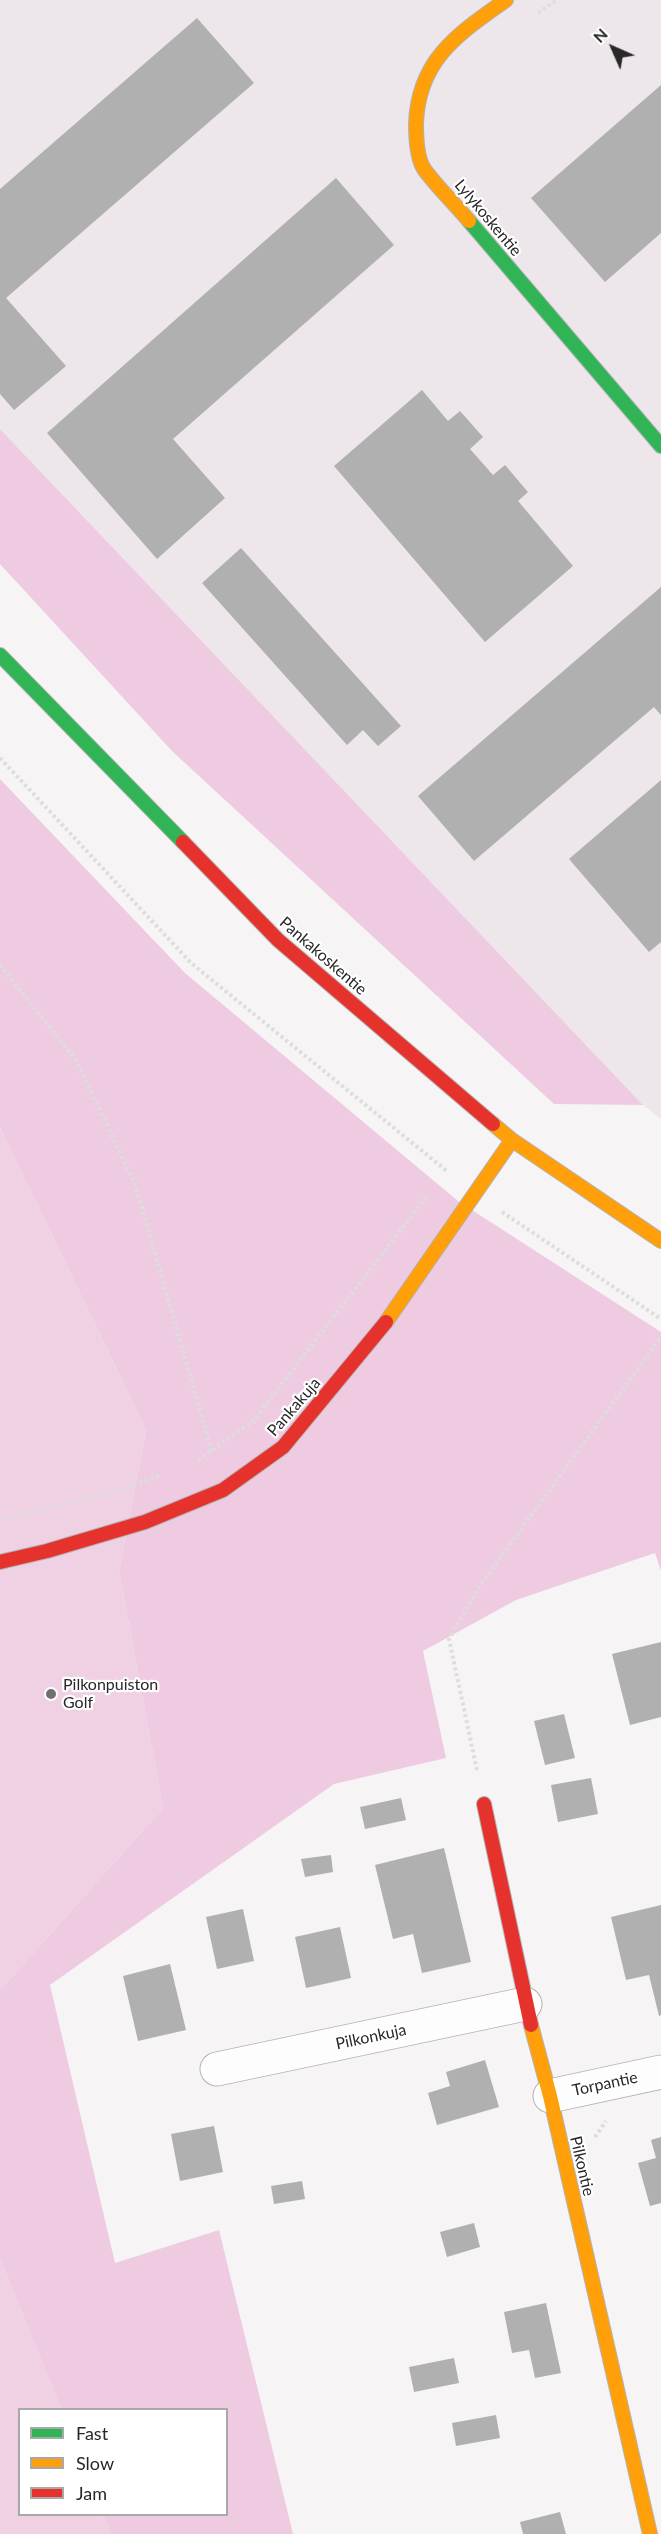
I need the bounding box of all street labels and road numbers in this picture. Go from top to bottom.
street label: Lylykoskentie [450,176,526,260]
street label: Pankakoskentie [275,913,371,999]
street label: Pankakuja [263,1374,325,1440]
street label: Pilkonkuja [334,2020,408,2054]
street label: Torpantie [571,2068,639,2100]
street label: Pilkontie [566,2134,598,2198]

